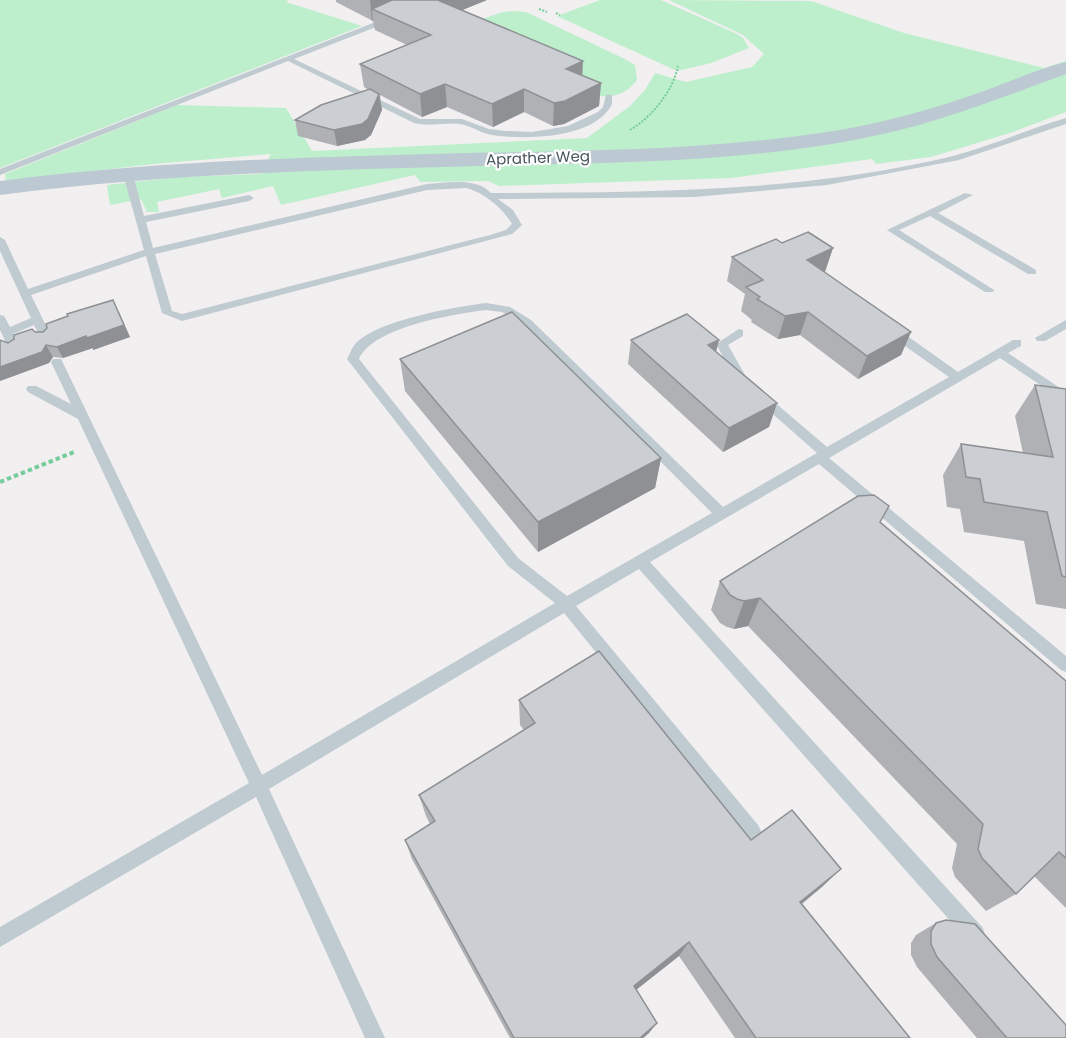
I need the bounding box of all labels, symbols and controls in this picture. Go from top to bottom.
street label: Aprather Weg [486,145,590,170]

